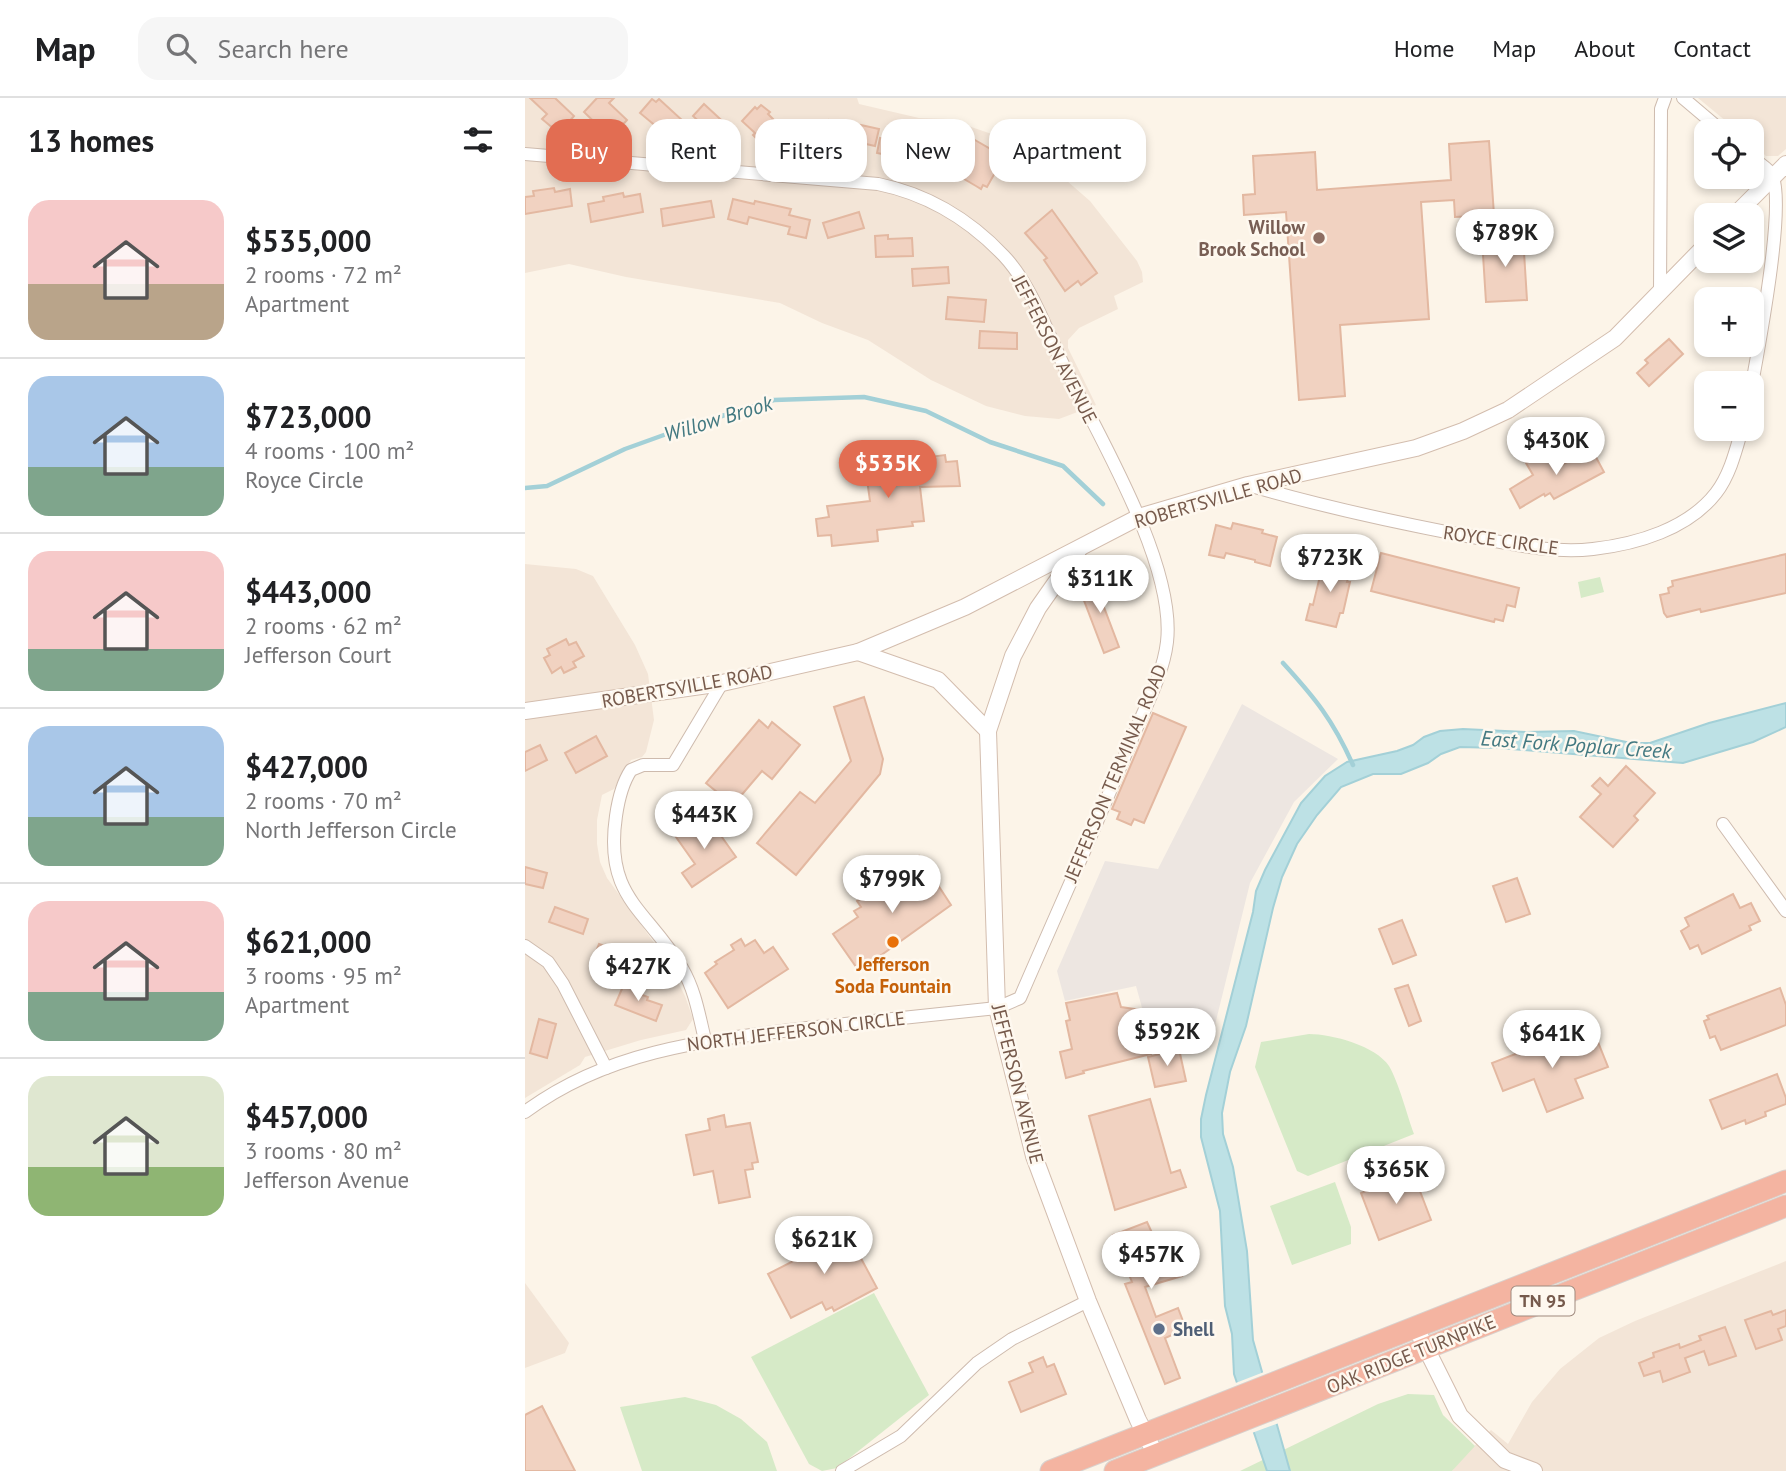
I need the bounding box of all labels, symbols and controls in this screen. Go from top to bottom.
search box [138,17,628,80]
text: Map [35,27,96,70]
icon: search [162,29,200,67]
text: Search here [218,32,349,65]
text: Home [1394,33,1454,64]
text: Map [1492,33,1536,64]
text: About [1574,33,1635,64]
text: Contact [1673,33,1751,64]
chip: Buy [546,119,632,182]
chip: Rent [646,119,741,182]
chip: Filters [755,119,867,182]
chip: New [881,119,975,182]
chip: Apartment [989,119,1146,182]
map controls [1694,119,1764,441]
button: locate [1694,119,1764,189]
text: 13 homes [28,121,154,160]
icon: filters [459,121,497,159]
button: layers [1694,203,1764,273]
pin: $789K [1456,209,1554,269]
place label: Willow Brook School [1198,215,1305,261]
text: $789K [1472,217,1538,246]
text: $535,000 [245,221,372,260]
icon: home [84,228,168,312]
marker: Willow Brook School [1311,230,1327,246]
text: 2 rooms · 72 m² [245,260,402,289]
street label: JEFFERSON AVENUE [1007,270,1103,427]
button: + [1694,287,1764,357]
text: Apartment [245,289,349,318]
button: − [1694,371,1764,441]
water label: Willow Brook [660,389,777,448]
text: $723,000 [245,397,372,436]
icon: home [84,404,168,488]
pin: $430K [1507,418,1605,477]
text: $430K [1523,425,1589,454]
text: 4 rooms · 100 m² [245,436,414,465]
pin: $535K [839,440,937,500]
text: $535K [855,448,921,477]
street label: ROBERTSVILLE ROAD [1131,463,1305,533]
text: Royce Circle [245,465,364,494]
street label: ROYCE CIRCLE [1442,520,1560,560]
pin: $723K [1281,534,1379,594]
text: $723K [1297,542,1363,571]
pin: $311K [1051,556,1149,615]
text: $311K [1067,563,1133,592]
text: $443,000 [245,572,372,611]
icon: home [84,579,168,663]
text: 2 rooms · 62 m² [245,611,402,640]
text: Jefferson Court [245,640,391,669]
street label: ROBERTSVILLE ROAD [600,659,774,713]
street label: JEFFERSON TERMINAL ROAD [1058,660,1172,886]
water label: East Fork Poplar Creek [1480,724,1674,765]
text: $427,000 [245,747,368,786]
icon: home [84,754,168,838]
text: 2 rooms · 70 m² [245,786,402,815]
pin: $443K [655,792,753,851]
text: $443K [671,799,737,828]
text: North Jefferson Circle [245,815,457,844]
pin: $799K [843,856,941,915]
text: $799K [859,863,925,892]
text: $621,000 [245,922,372,961]
icon: home [84,929,168,1013]
marker: Jefferson Soda Fountain [885,934,901,950]
pin: $427K [589,944,687,1003]
text: $427K [605,951,671,980]
place label: Jefferson Soda Fountain [835,952,951,998]
text: 3 rooms · 95 m² [245,961,402,990]
text: Apartment [245,990,349,1019]
street label: JEFFERSON AVENUE [986,1001,1049,1166]
street label: NORTH JEFFERSON CIRCLE [685,1006,907,1056]
pin: $592K [1118,1009,1216,1068]
pin: $641K [1503,1010,1601,1070]
text: $592K [1134,1016,1200,1045]
text: $641K [1519,1018,1585,1047]
text: $457,000 [245,1097,368,1136]
icon: home [84,1104,168,1188]
text: 3 rooms · 80 m² [245,1136,402,1165]
pin: $365K [1347,1146,1445,1206]
text: $365K [1363,1154,1429,1183]
text: Jefferson Avenue [245,1165,409,1194]
pin: $621K [775,1216,873,1276]
text: $621K [791,1224,857,1253]
pin: $457K [1102,1232,1200,1291]
text: $457K [1118,1239,1184,1268]
road number: TN 95 [1511,1286,1575,1316]
street label: OAK RIDGE TURNPIKE [1323,1309,1499,1399]
place label: Shell [1173,1317,1215,1341]
marker: Shell [1151,1321,1167,1337]

